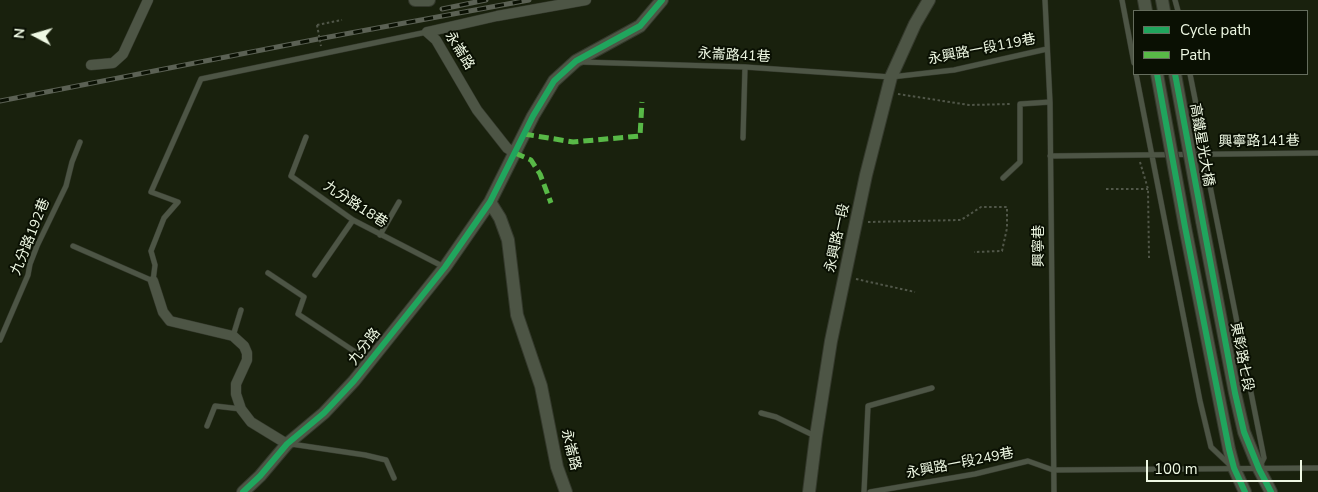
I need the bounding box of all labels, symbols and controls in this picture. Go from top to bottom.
north arrow [10,10,60,60]
legend [1133,10,1308,75]
text: Cycle path [1180,20,1251,40]
text: N [10,27,30,40]
street label: 永崙路 [441,29,477,73]
street label: 永興路一段119巷 [927,31,1037,69]
text: Path [1180,45,1211,65]
street label: 永崙路41巷 [697,46,771,66]
street label: 高鐵星光大橋 [1185,102,1217,188]
street label: 興寧路141巷 [1218,133,1300,151]
street label: 九分路18巷 [320,178,390,232]
street label: 九分路192巷 [8,196,54,278]
street label: 永興路一段 [823,202,853,274]
street label: 興寧巷 [1032,225,1048,267]
street label: 東彰路七段 [1226,321,1256,393]
street label: 九分路 [345,325,385,369]
street label: 永崙路 [557,428,583,472]
street label: 永興路一段249巷 [905,445,1015,483]
scale bar [1148,450,1304,482]
text: 100 m [1154,459,1198,479]

